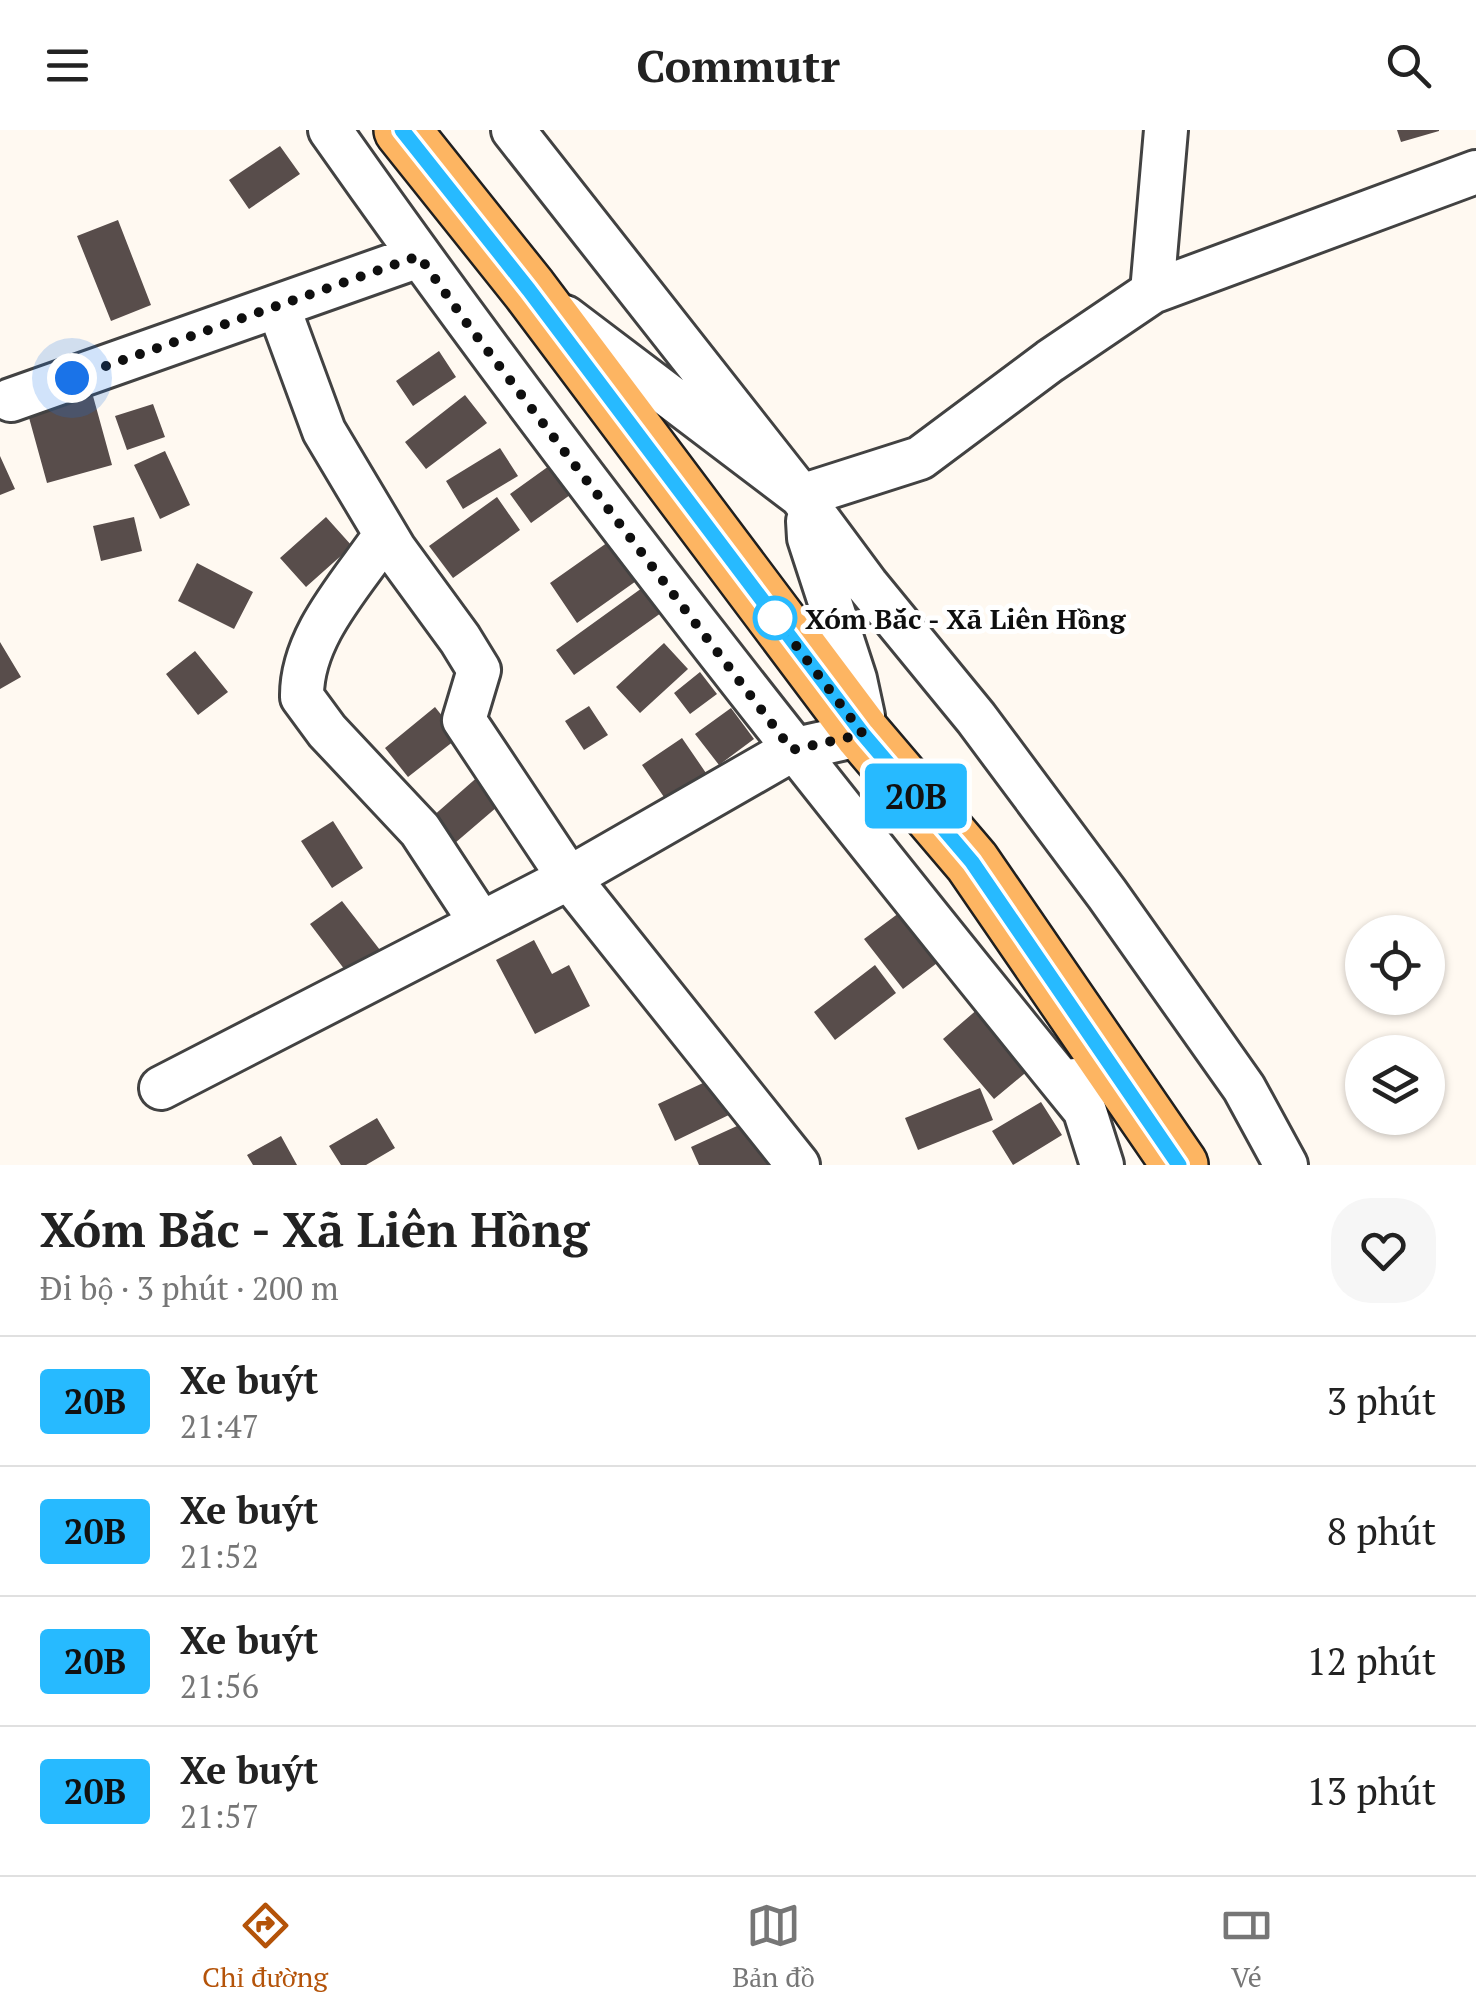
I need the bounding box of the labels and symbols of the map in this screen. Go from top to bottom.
your location [47,353,97,403]
marker: Xóm Bắc - Xã Liên Hồng [754,597,796,639]
place label: Xóm Bắc - Xã Liên Hồng [805,600,1127,637]
line badge: 20B [858,764,974,828]

